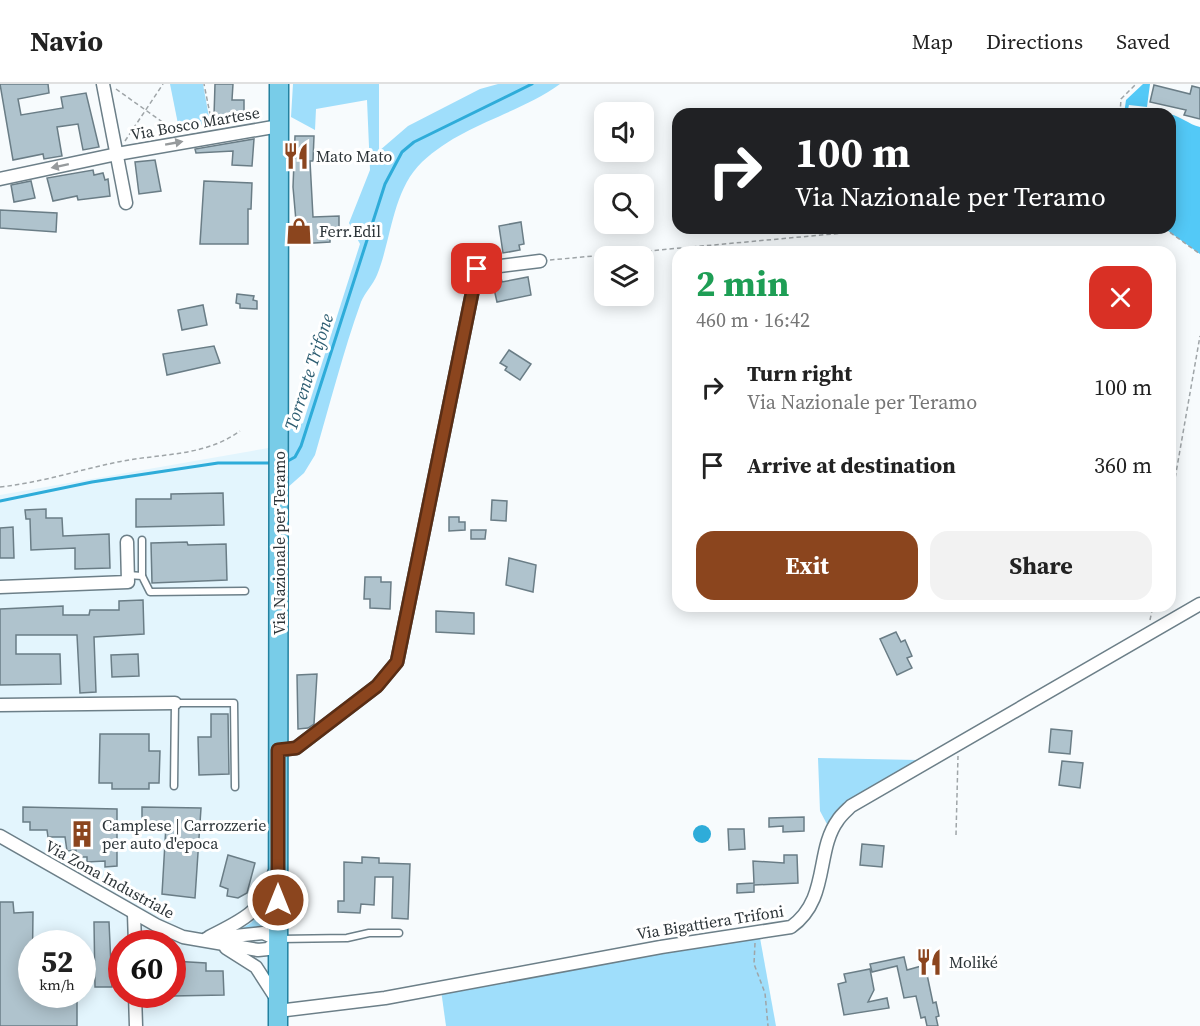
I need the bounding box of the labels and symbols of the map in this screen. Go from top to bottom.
street label: Via Bosco Martese [129,101,261,145]
one-way arrow [165,139,184,148]
restaurant icon: Mato Mato [281,141,311,171]
place label: Mato Mato [316,145,392,167]
one-way arrow [50,162,69,171]
shop icon: Ferr.Edil [284,216,314,246]
place label: Ferr.Edil [319,220,381,242]
pin [451,243,502,294]
water label: Torrente Trifone [278,310,339,433]
street label: Via Nazionale per Teramo [268,451,290,635]
place label: Camplese | Carrozzerie per auto d'epoca [102,814,266,854]
building icon: Camplese | Carrozzerie per auto d'epoca [67,819,97,849]
street label: Via Zona Industriale [41,834,179,924]
position arrow [246,868,310,932]
street label: Via Bigattiera Trifoni [635,899,785,945]
speed limit sign: 60 [108,930,186,1008]
restaurant icon: Moliké [914,947,944,977]
place label: Moliké [949,951,998,973]

